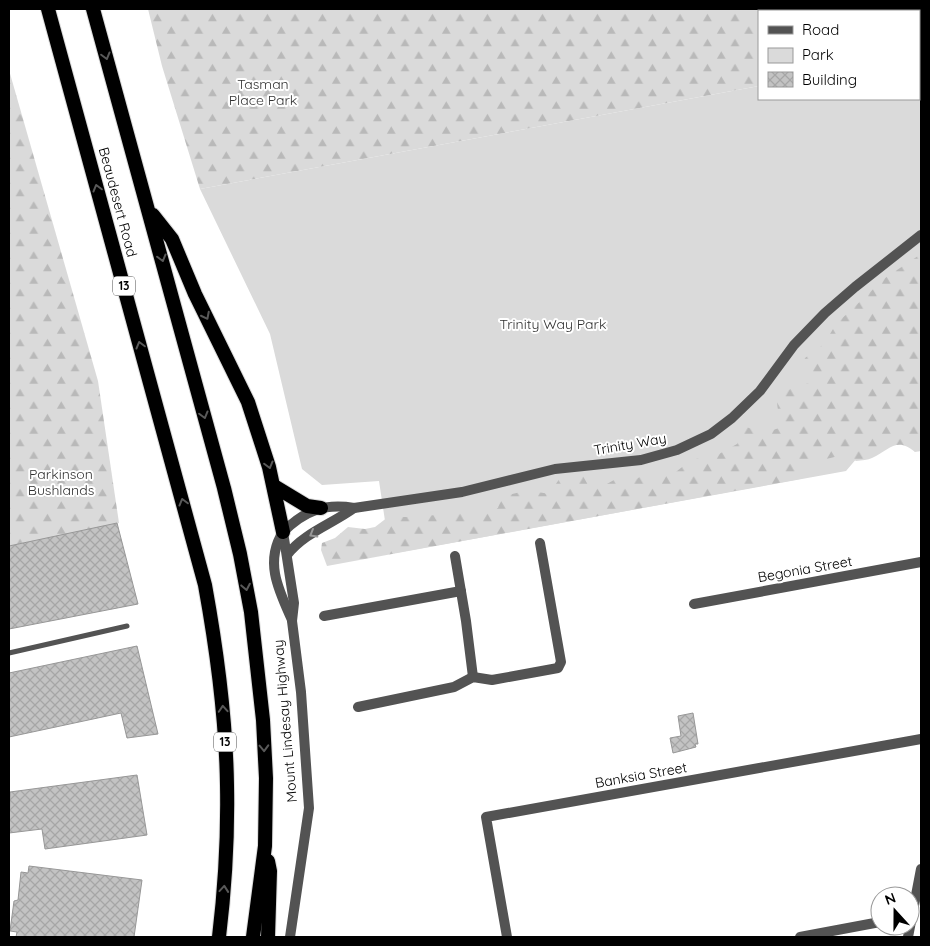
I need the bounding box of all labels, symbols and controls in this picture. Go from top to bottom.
legend [758,10,920,100]
text: Road [802,20,839,39]
text: Park [802,45,834,64]
one-way arrow [101,51,111,59]
text: Building [802,70,857,89]
park label: Tasman Place Park [229,75,297,109]
street label: Beaudesert Road [95,145,141,259]
one-way arrow [92,184,103,193]
one-way arrow [156,254,167,262]
road number: 13 [113,276,135,296]
one-way arrow [200,311,210,320]
park label: Trinity Way Park [500,315,606,333]
one-way arrow [135,341,146,350]
one-way arrow [198,410,209,419]
street label: Trinity Way [592,429,668,459]
one-way arrow [263,461,274,470]
park label: Parkinson Bushlands [28,465,94,499]
one-way arrow [178,498,188,507]
one-way arrow [309,527,318,537]
street label: Begonia Street [756,552,854,586]
one-way arrow [240,582,251,591]
street label: Mount Lindesay Highway [269,639,301,803]
one-way arrow [217,705,228,713]
road number: 13 [214,732,236,752]
one-way arrow [259,744,270,752]
street label: Banksia Street [594,758,689,792]
one-way arrow [218,884,229,892]
north arrow [870,886,920,936]
text: N [882,889,898,909]

